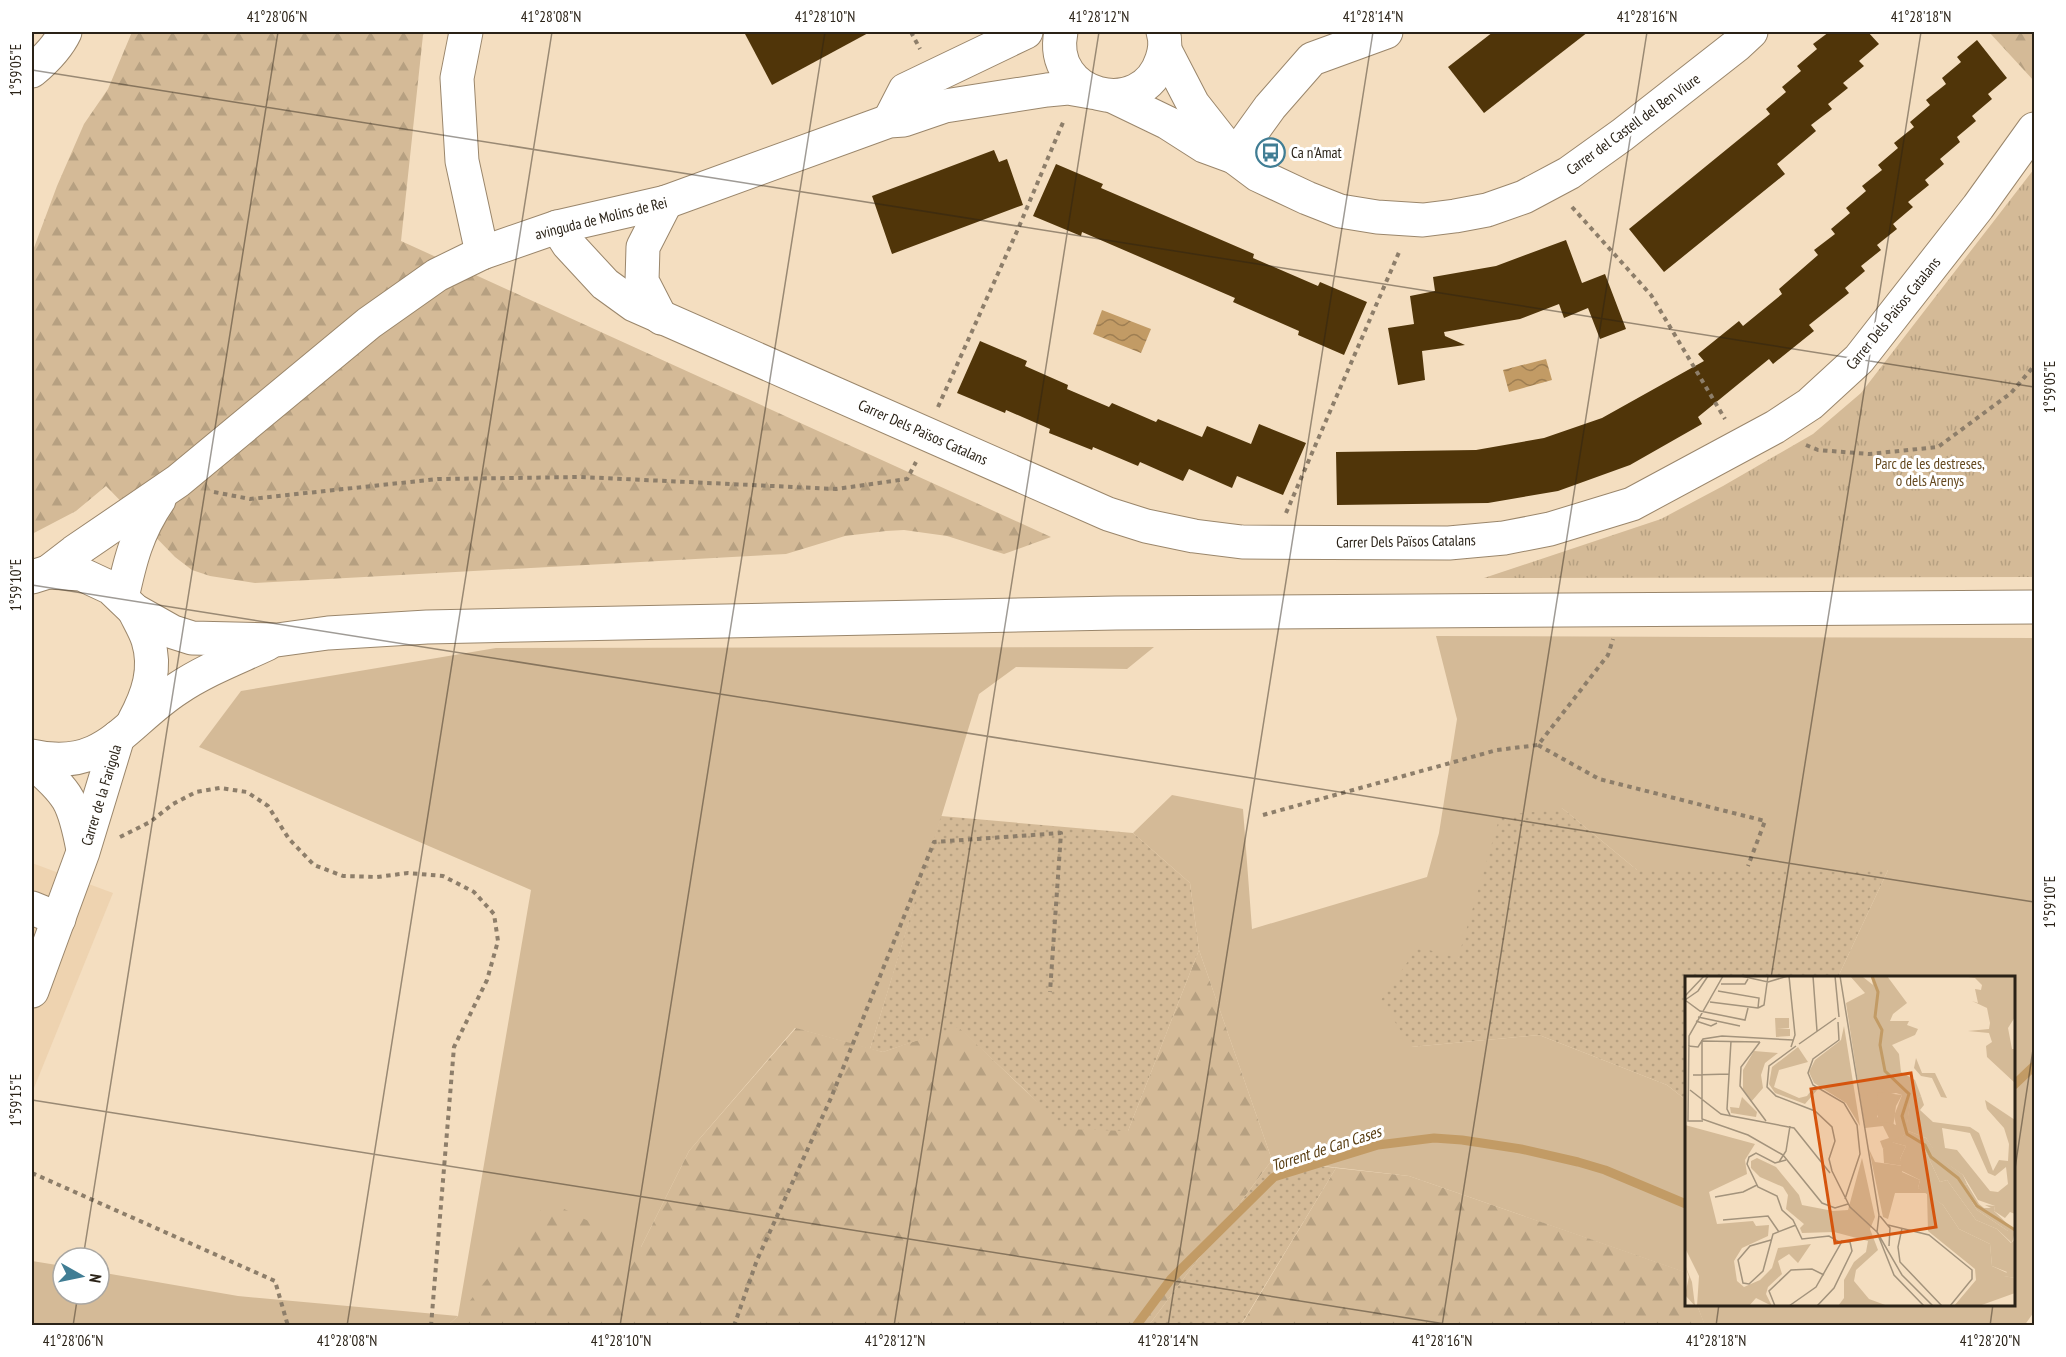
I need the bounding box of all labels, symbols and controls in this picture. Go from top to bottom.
text: 41°28'06"N [247,7,307,26]
text: 41°28'08"N [521,7,581,26]
text: 41°28'10"N [795,7,855,26]
text: 41°28'12"N [1069,7,1129,26]
text: 41°28'14"N [1343,7,1403,26]
text: 41°28'16"N [1617,7,1677,26]
text: 41°28'18"N [1891,7,1951,26]
text: 1°59'05"E [6,44,25,96]
street label: Carrer del Castell del Ben Viure [1562,69,1704,179]
bus stop icon: Ca n'Amat [1254,136,1286,168]
place label: Ca n'Amat [1291,143,1342,162]
street label: avinguda de Molins de Rei [533,192,669,244]
street label: Carrer Dels Països Catalans [1842,253,1944,373]
text: 1°59'05"E [2040,361,2059,413]
street label: Carrer Dels Països Catalans [855,395,991,469]
park label: Parc de les destreses, o dels Arenys [1875,454,1985,490]
street label: Carrer Dels Països Catalans [1336,530,1476,552]
text: 1°59'10"E [6,559,25,611]
street label: Carrer de la Farigola [77,742,125,848]
text: 1°59'10"E [2040,876,2059,928]
inset map [1685,976,2015,1306]
text: 1°59'15"E [6,1074,25,1126]
water label: Torrent de Can Cases [1268,1120,1385,1175]
north arrow [51,1246,111,1306]
text: N [85,1273,106,1284]
text: 41°28'06"N [43,1331,103,1350]
text: 41°28'08"N [317,1331,377,1350]
text: 41°28'10"N [591,1331,651,1350]
text: 41°28'12"N [865,1331,925,1350]
text: 41°28'14"N [1138,1331,1198,1350]
text: 41°28'16"N [1412,1331,1472,1350]
text: 41°28'18"N [1686,1331,1746,1350]
text: 41°28'20"N [1960,1331,2020,1350]

